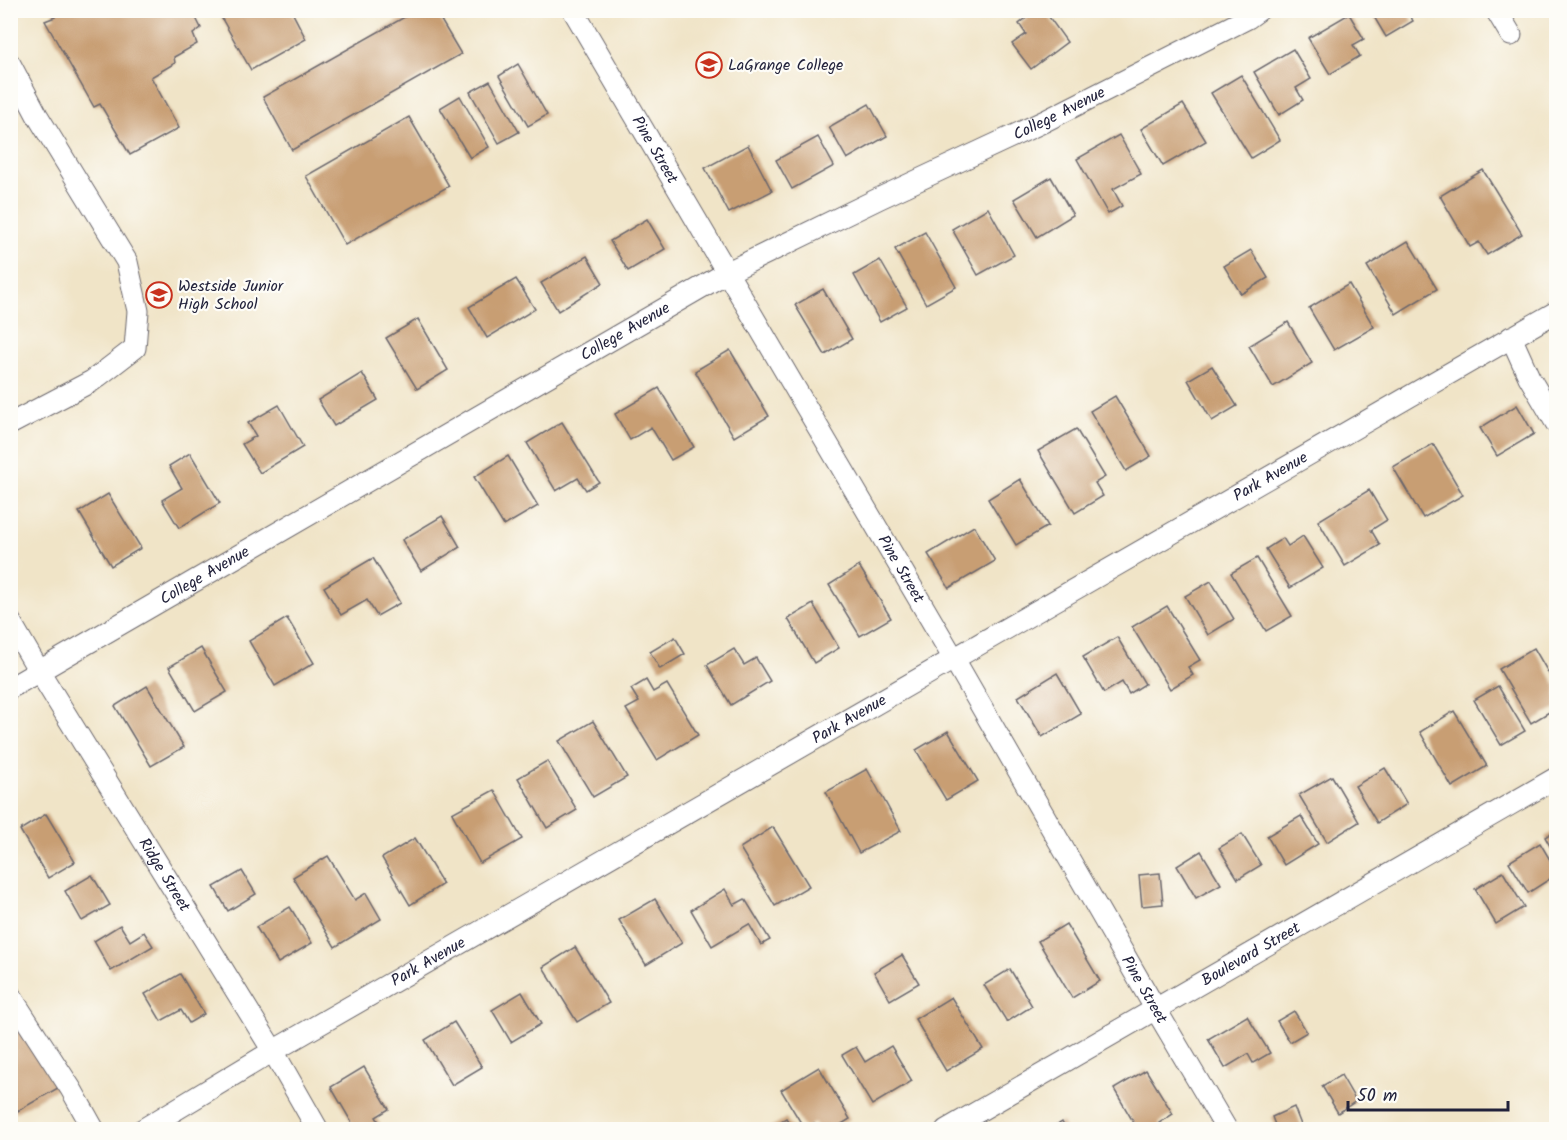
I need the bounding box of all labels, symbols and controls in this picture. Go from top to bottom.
school or university icon: LaGrange College [694,50,724,80]
place label: LaGrange College [728,53,843,78]
street label: College Avenue [1009,80,1110,147]
street label: Pine Street [625,111,685,189]
place label: Westside Junior High School [178,274,285,317]
school or university icon: Westside Junior High School [144,280,174,310]
street label: College Avenue [575,296,675,367]
street label: Park Avenue [1228,445,1312,508]
street label: Pine Street [871,530,931,608]
street label: College Avenue [155,539,254,611]
street label: Park Avenue [807,688,891,751]
street label: Ridge Street [132,833,197,917]
street label: Boulevard Street [1197,915,1306,993]
street label: Park Avenue [386,930,470,993]
street label: Pine Street [1115,951,1174,1029]
scale bar [1348,1074,1508,1112]
text: 50 m [1357,1082,1397,1111]

